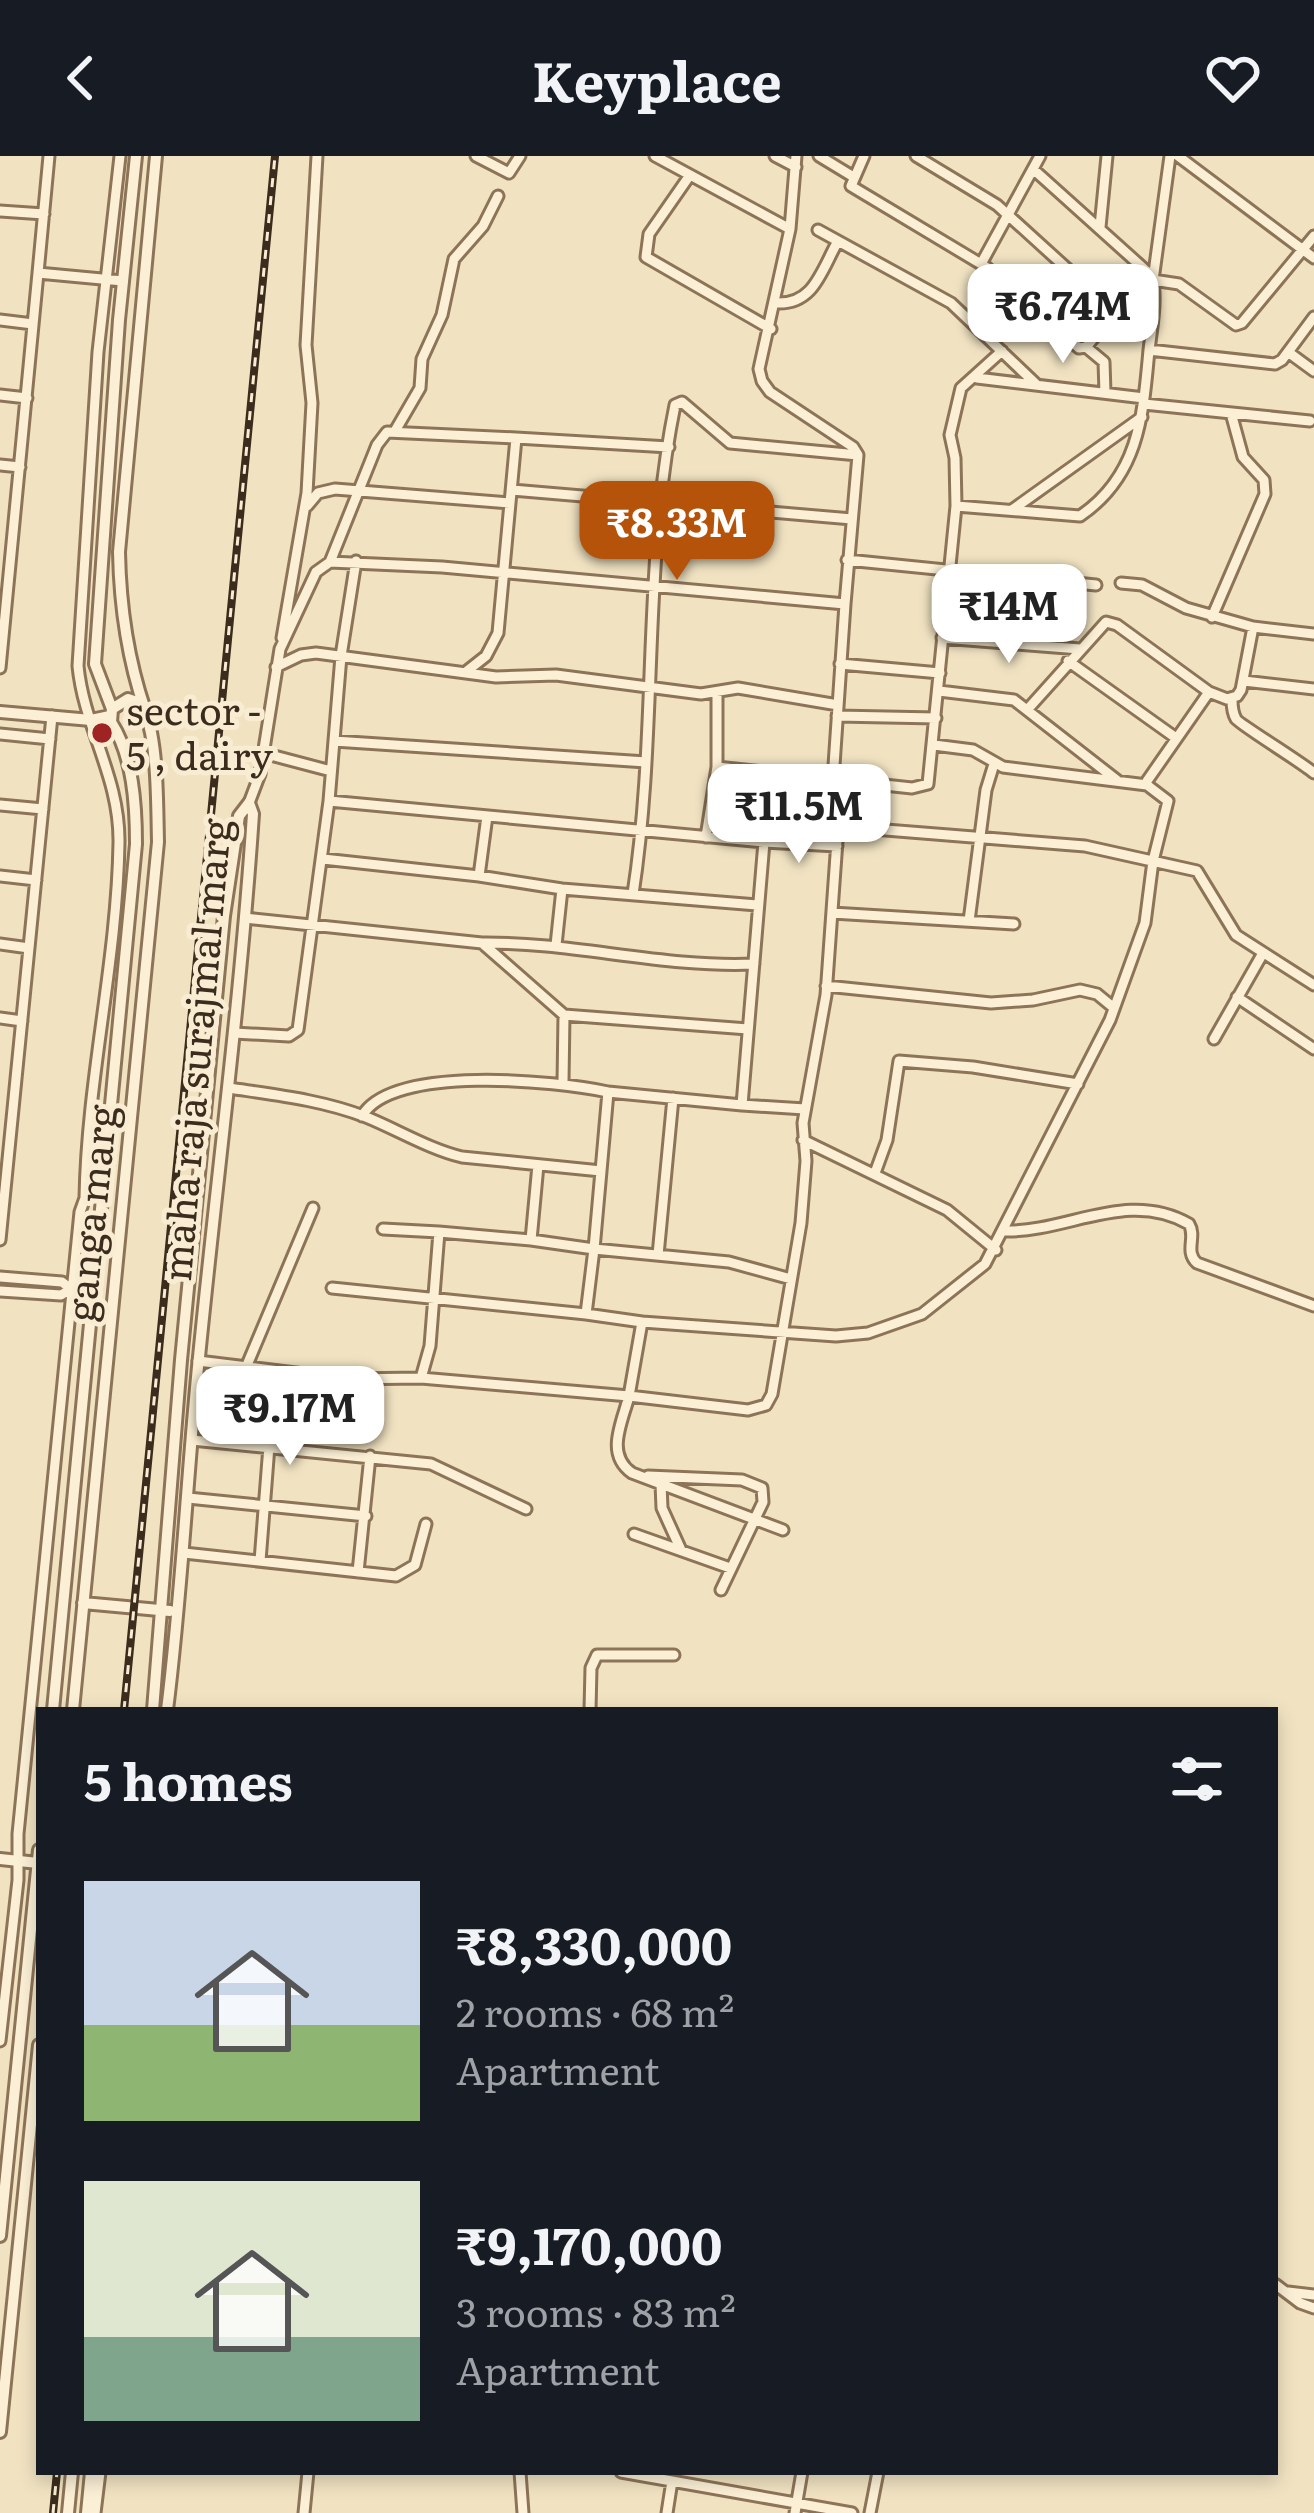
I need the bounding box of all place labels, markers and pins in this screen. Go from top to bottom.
pin: ₹6.74M [965,264,1161,366]
pin: ₹8.33M [579,481,775,583]
pin: ₹14M [938,564,1080,666]
place label: sector - 5 , dairy [126,679,274,782]
marker: sector - 5 , dairy [89,720,115,746]
pin: ₹11.5M [701,764,897,866]
pin: ₹9.17M [192,1366,388,1468]

